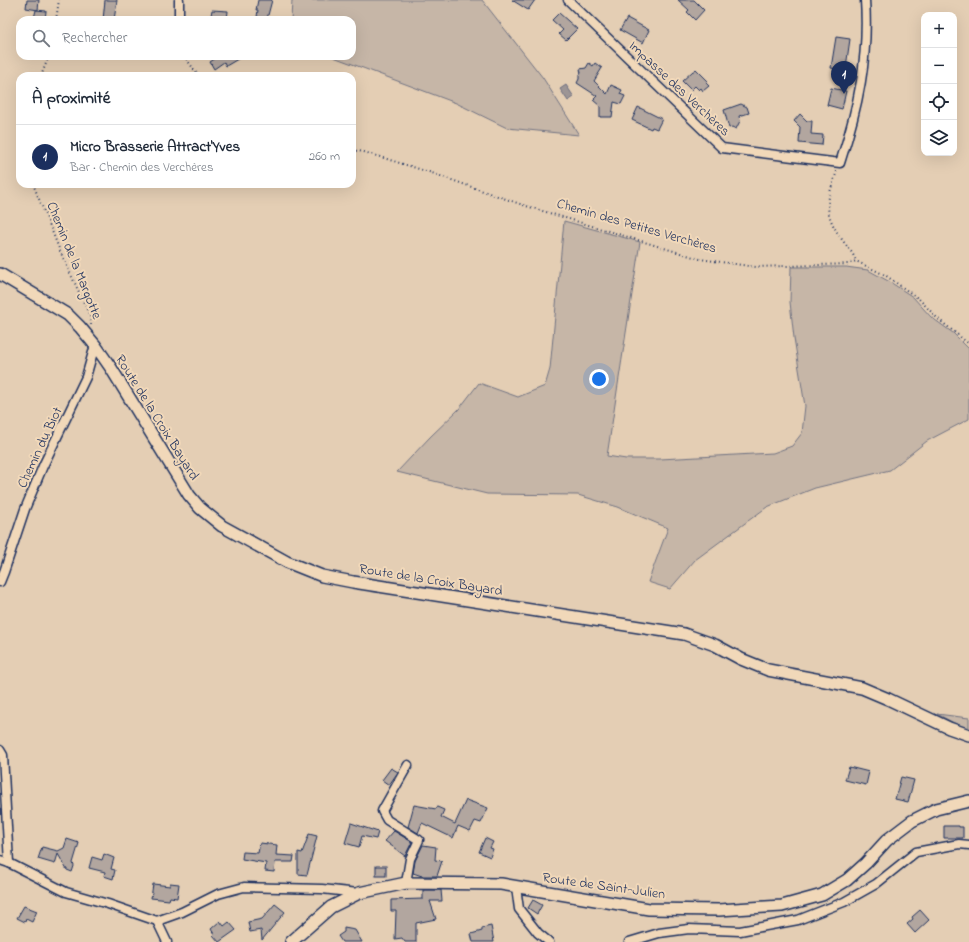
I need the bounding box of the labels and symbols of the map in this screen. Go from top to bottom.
street label: Impasse des Verchères [623,36,734,142]
pin: 1 [831,61,857,94]
street label: Chemin des Petites Verchères [554,194,719,259]
street label: Chemin de la Margotte [40,199,107,324]
street label: Route de la Croix Bayard [109,351,204,485]
your location [589,369,609,389]
street label: Chemin du Biot [12,403,69,492]
street label: Route de la Croix Bayard [358,559,504,603]
street label: Route de Saint-Julien [541,867,667,906]

